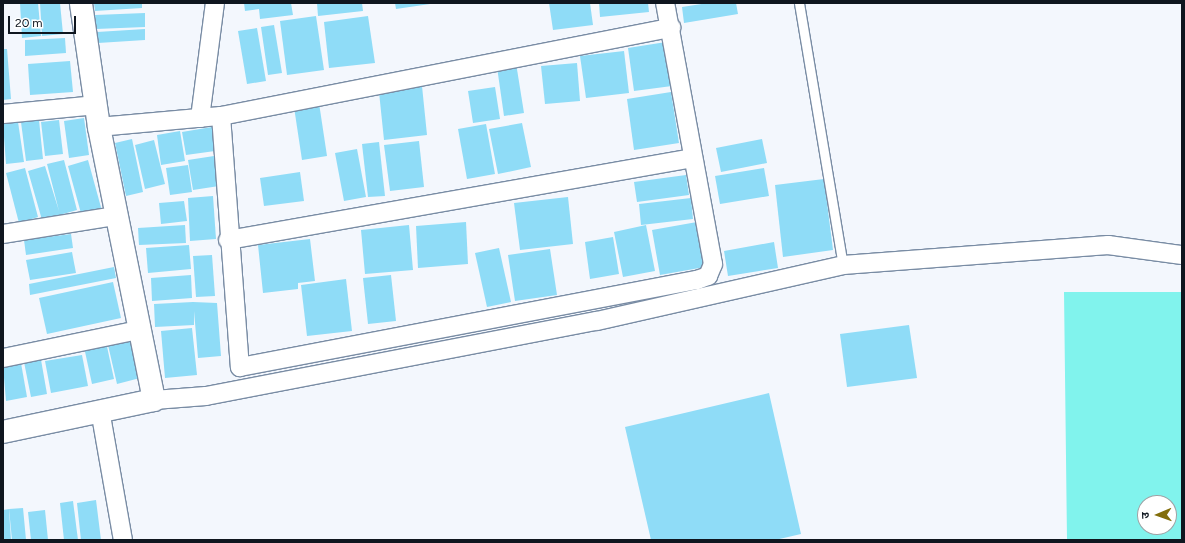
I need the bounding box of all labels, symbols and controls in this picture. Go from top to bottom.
scale bar [10,8,78,34]
text: 20 m [15,16,43,30]
north arrow [1137,495,1177,535]
text: उ [1139,512,1152,519]

